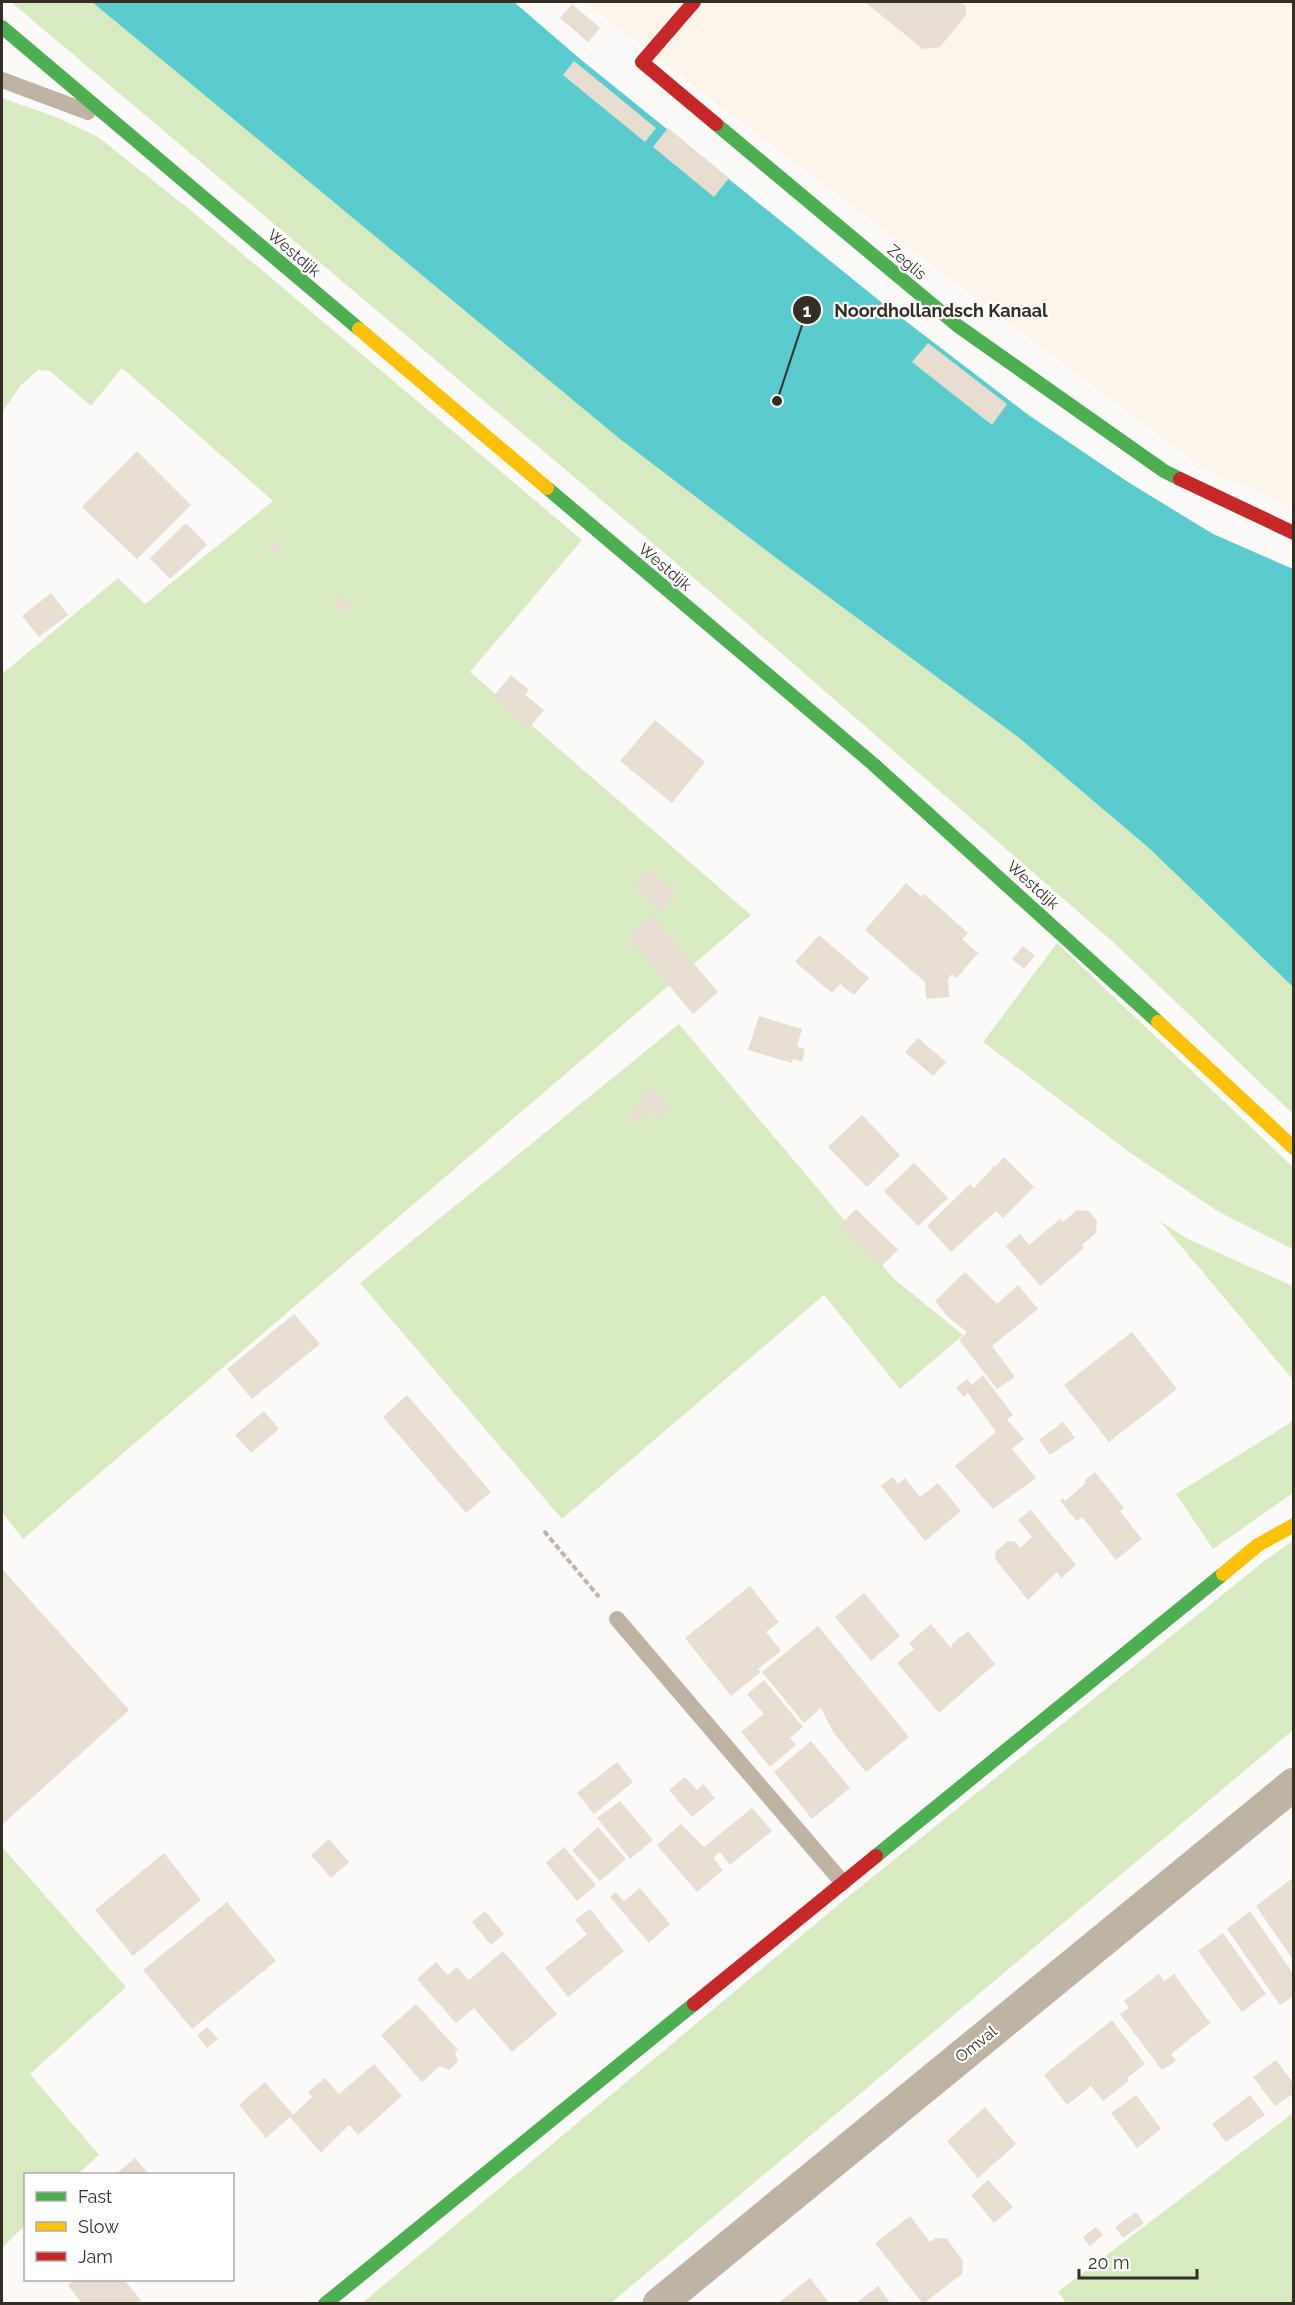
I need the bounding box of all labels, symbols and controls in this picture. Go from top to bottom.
street label: Westdijk [264,225,325,281]
street label: Zeglis [884,240,930,284]
callout: Noordhollandsch Kanaal [792,292,1060,328]
text: 1 [803,300,812,321]
text: Noordhollandsch Kanaal [834,300,1048,321]
street label: Westdijk [635,539,696,595]
street label: Westdijk [1003,857,1063,914]
street label: Omval [951,2021,1001,2066]
legend [24,2173,234,2281]
text: Fast [78,2186,112,2207]
text: Slow [78,2216,119,2237]
scale bar [1079,2242,1198,2280]
text: Jam [78,2246,113,2267]
text: 20 m [1088,2252,1130,2273]

